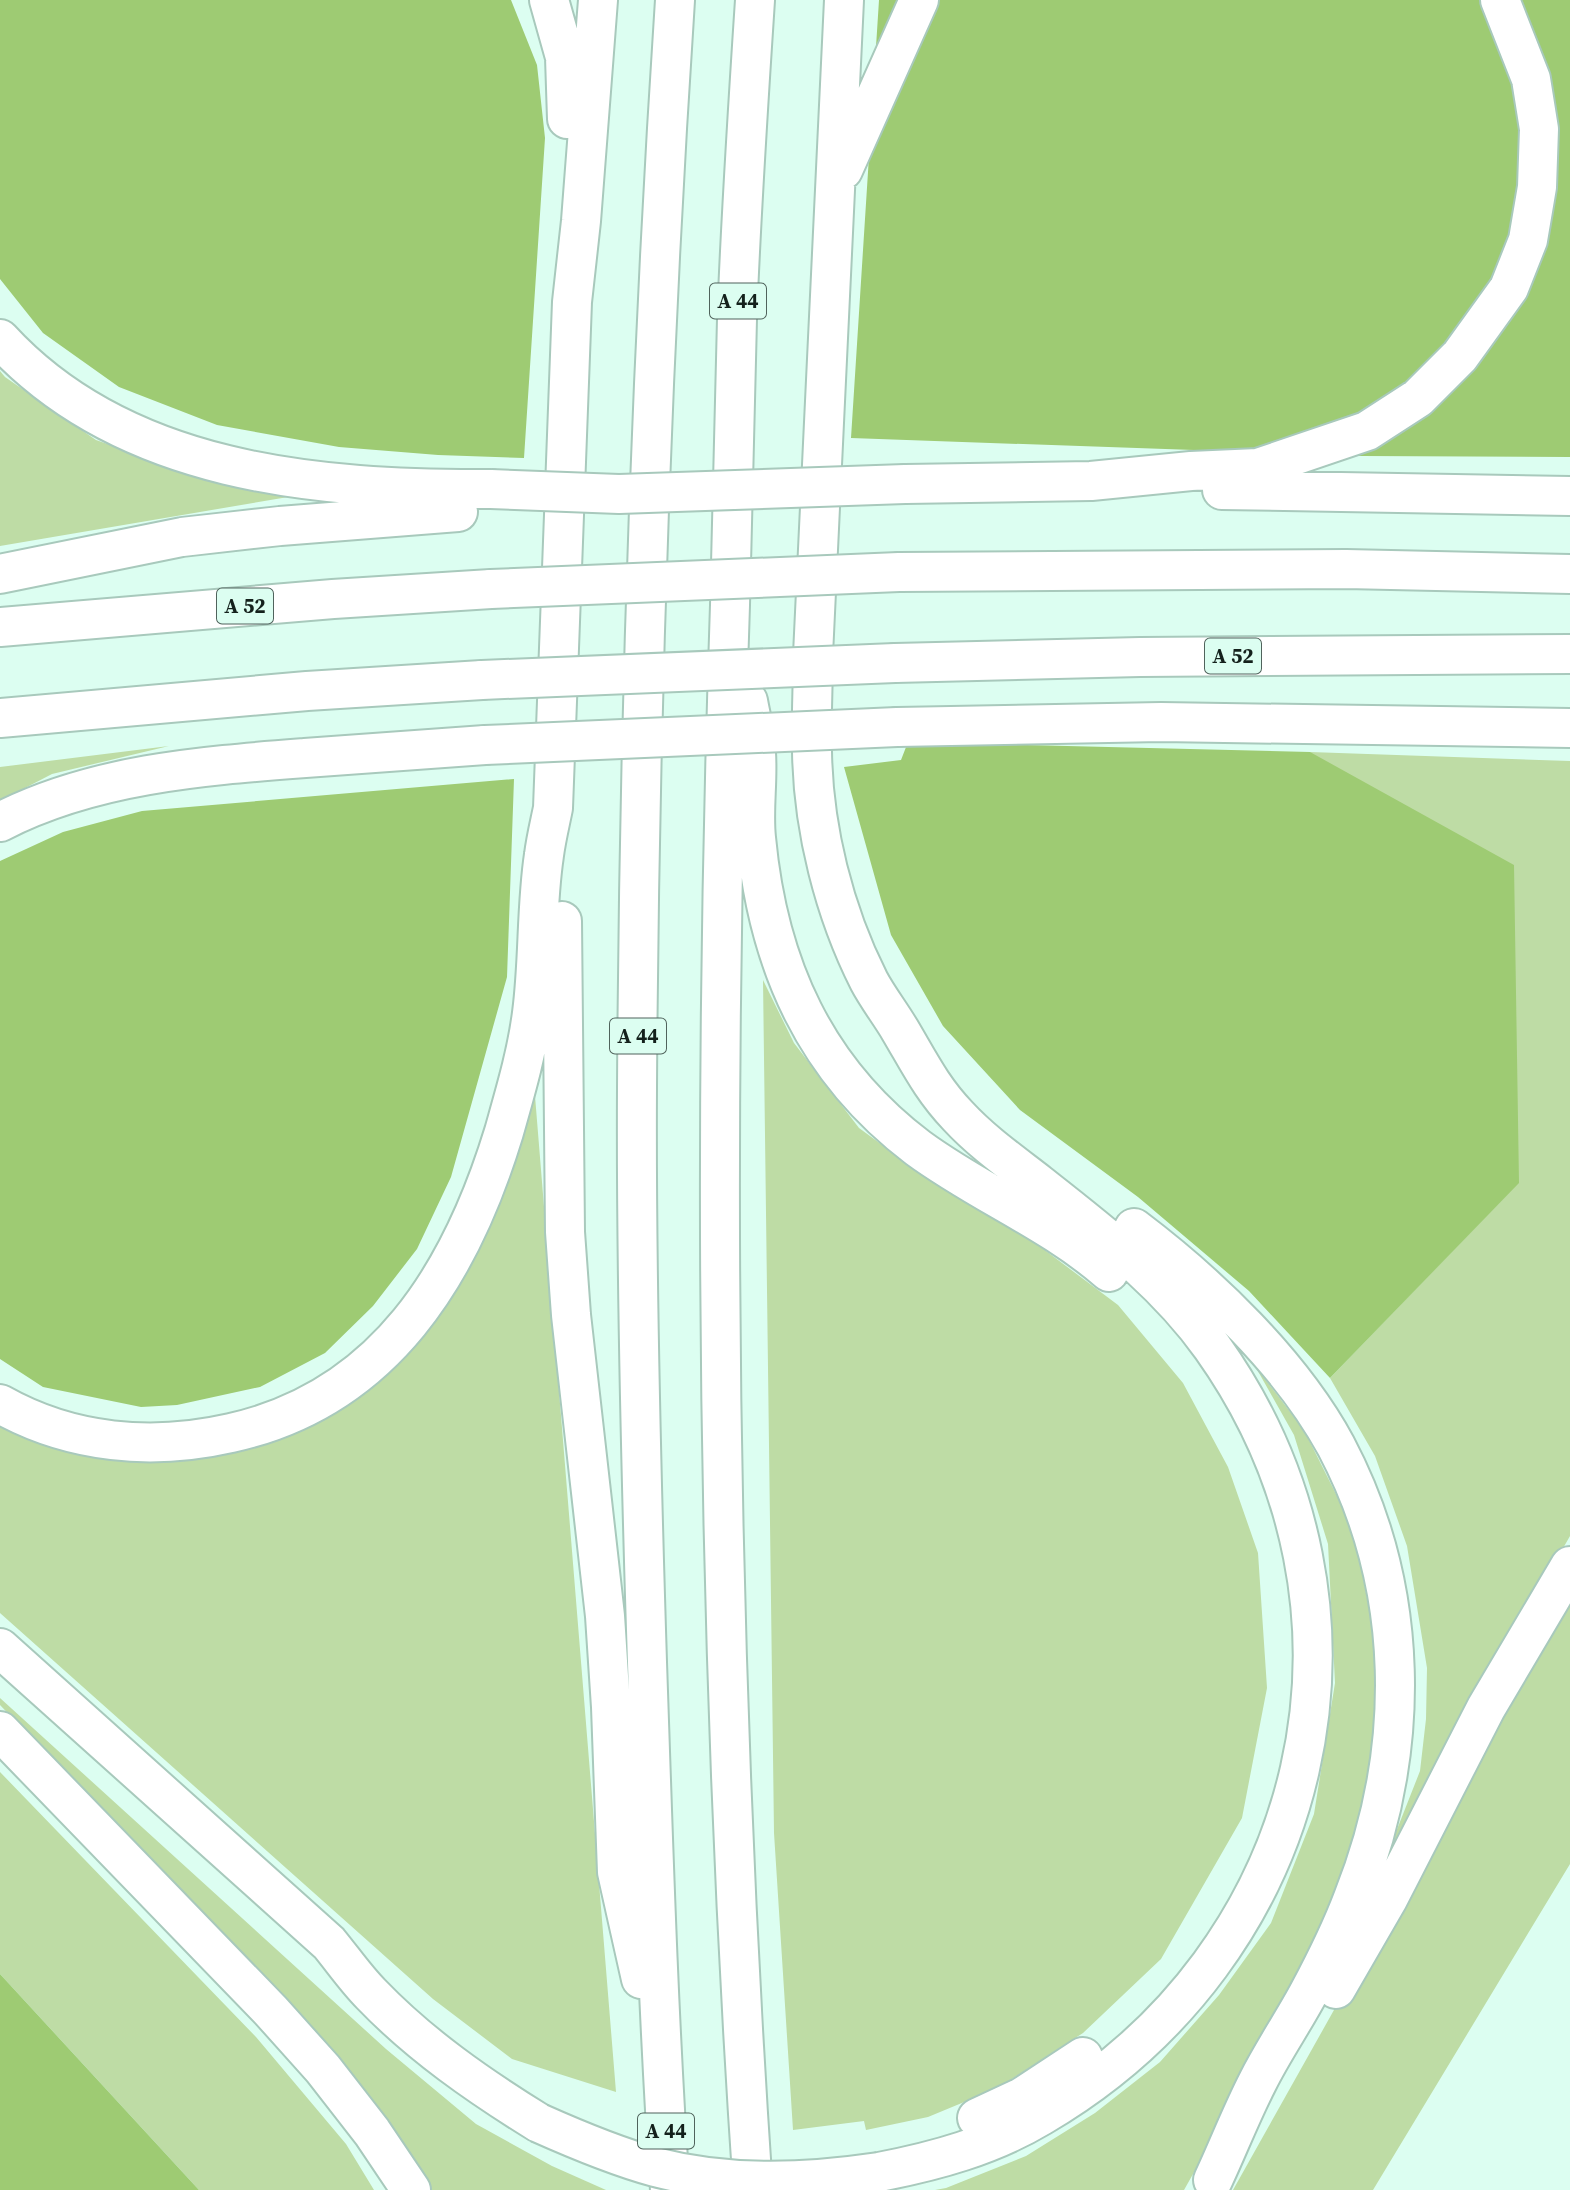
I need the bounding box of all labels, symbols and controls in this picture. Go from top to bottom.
road number: A 44 [710,284,766,318]
road number: A 52 [217,588,273,624]
road number: A 52 [1205,638,1261,674]
road number: A 44 [610,1018,666,1054]
road number: A 44 [638,2114,694,2148]

